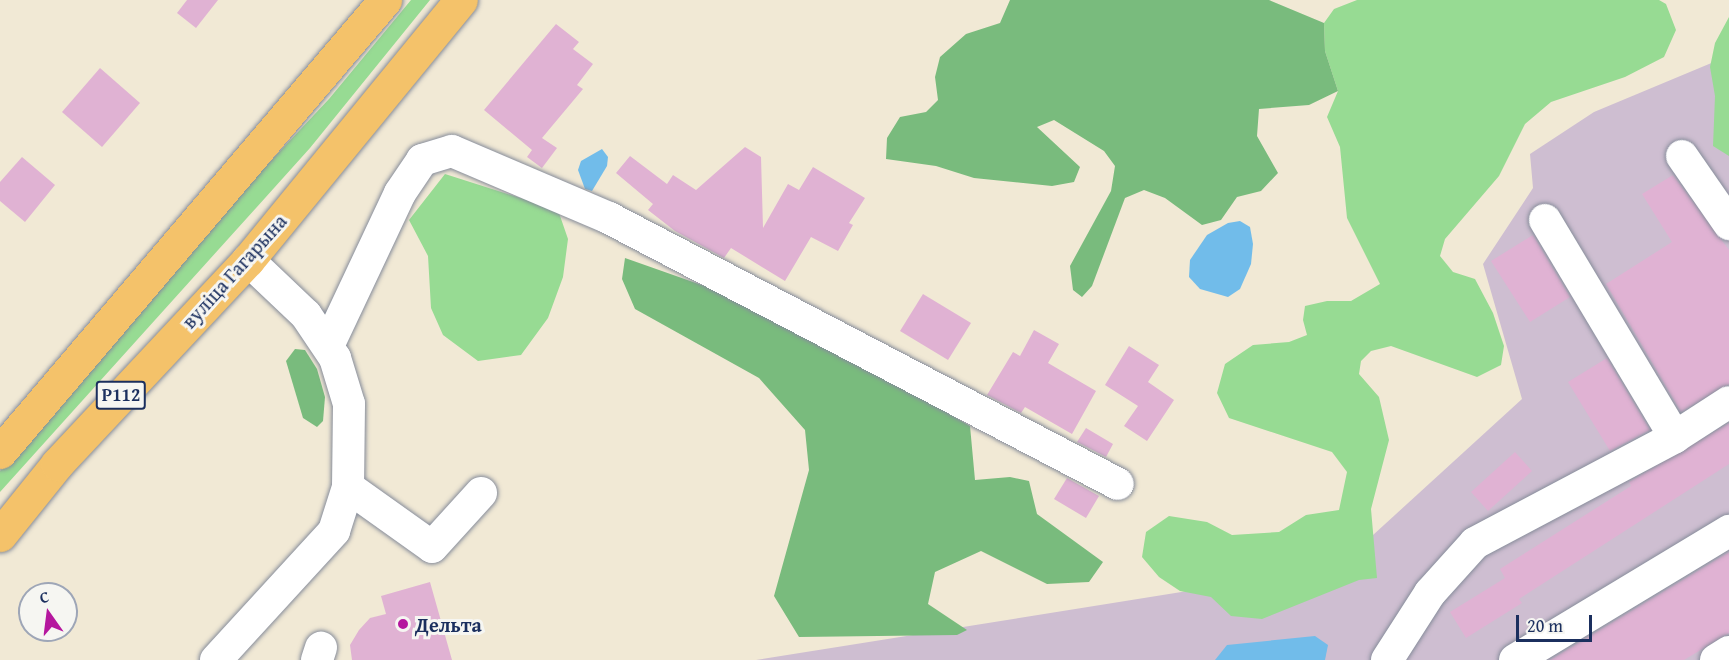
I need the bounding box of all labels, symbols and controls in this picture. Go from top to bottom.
street label: вуліца Гагарына [177,209,291,333]
road number: Р112 [96,380,146,410]
north arrow [18,582,78,642]
text: С [37,584,51,609]
scale bar [1519,603,1596,641]
place label: Дельта [415,612,482,636]
text: 20 m [1527,612,1563,639]
marker: Дельта [396,617,410,631]

